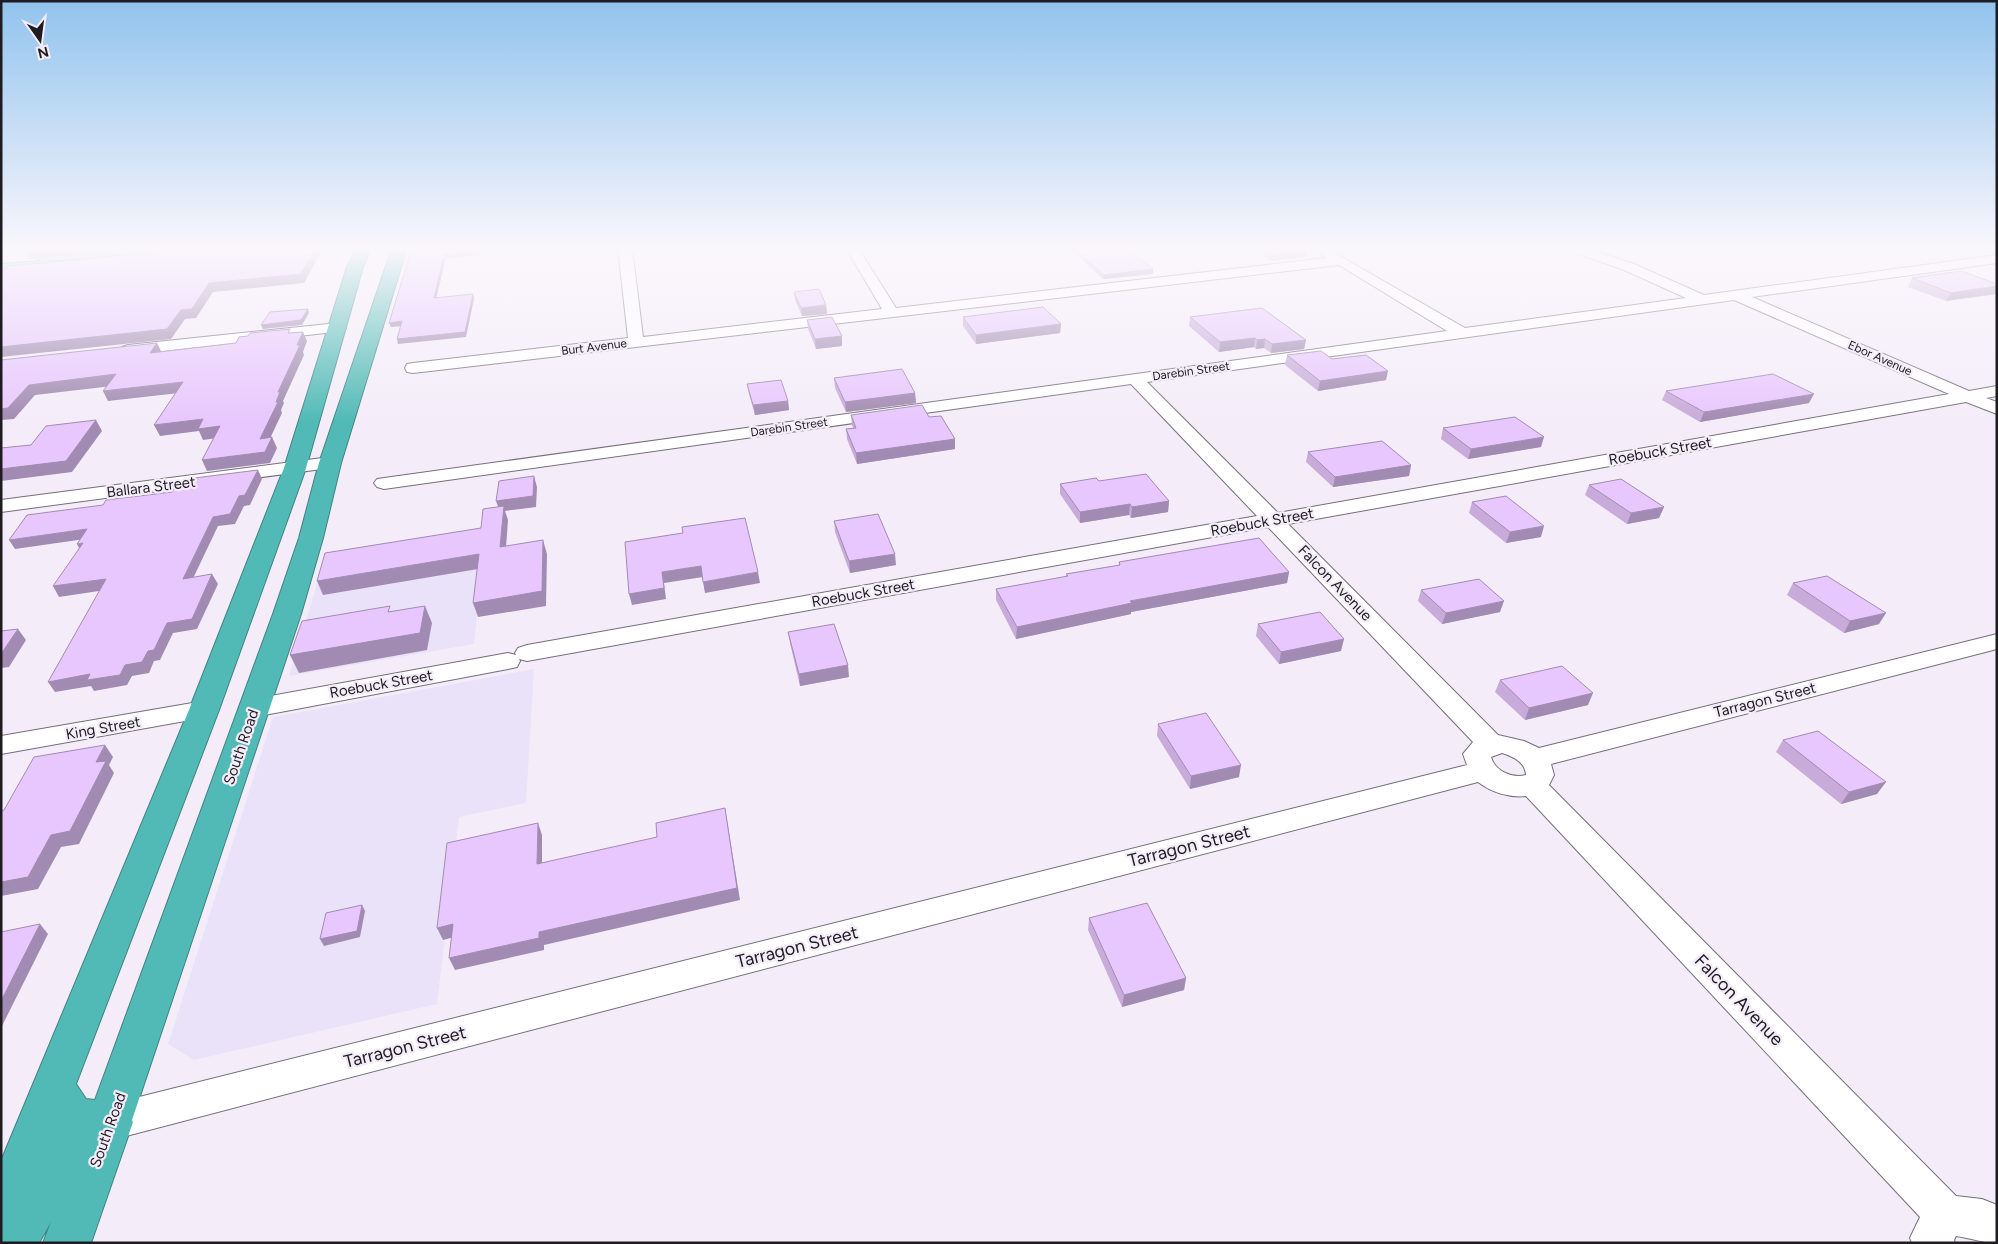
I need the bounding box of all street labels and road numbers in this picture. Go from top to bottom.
street label: Burt Avenue [560,336,628,358]
street label: Ebor Avenue [1846,338,1915,379]
street label: Darebin Street [1151,359,1231,383]
street label: Darebin Street [749,415,829,439]
street label: Roebuck Street [1607,433,1713,469]
street label: Ballara Street [105,473,197,501]
street label: Roebuck Street [1209,504,1315,540]
street label: Falcon Avenue [1294,541,1376,625]
street label: Roebuck Street [810,575,916,611]
street label: Roebuck Street [328,666,434,702]
street label: Tarragon Street [1712,679,1818,721]
street label: South Road [220,707,262,787]
street label: King Street [64,713,142,743]
street label: Tarragon Street [1126,820,1253,872]
street label: Tarragon Street [734,921,861,973]
street label: Falcon Avenue [1690,950,1788,1050]
street label: Tarragon Street [342,1021,469,1073]
street label: South Road [86,1090,130,1170]

